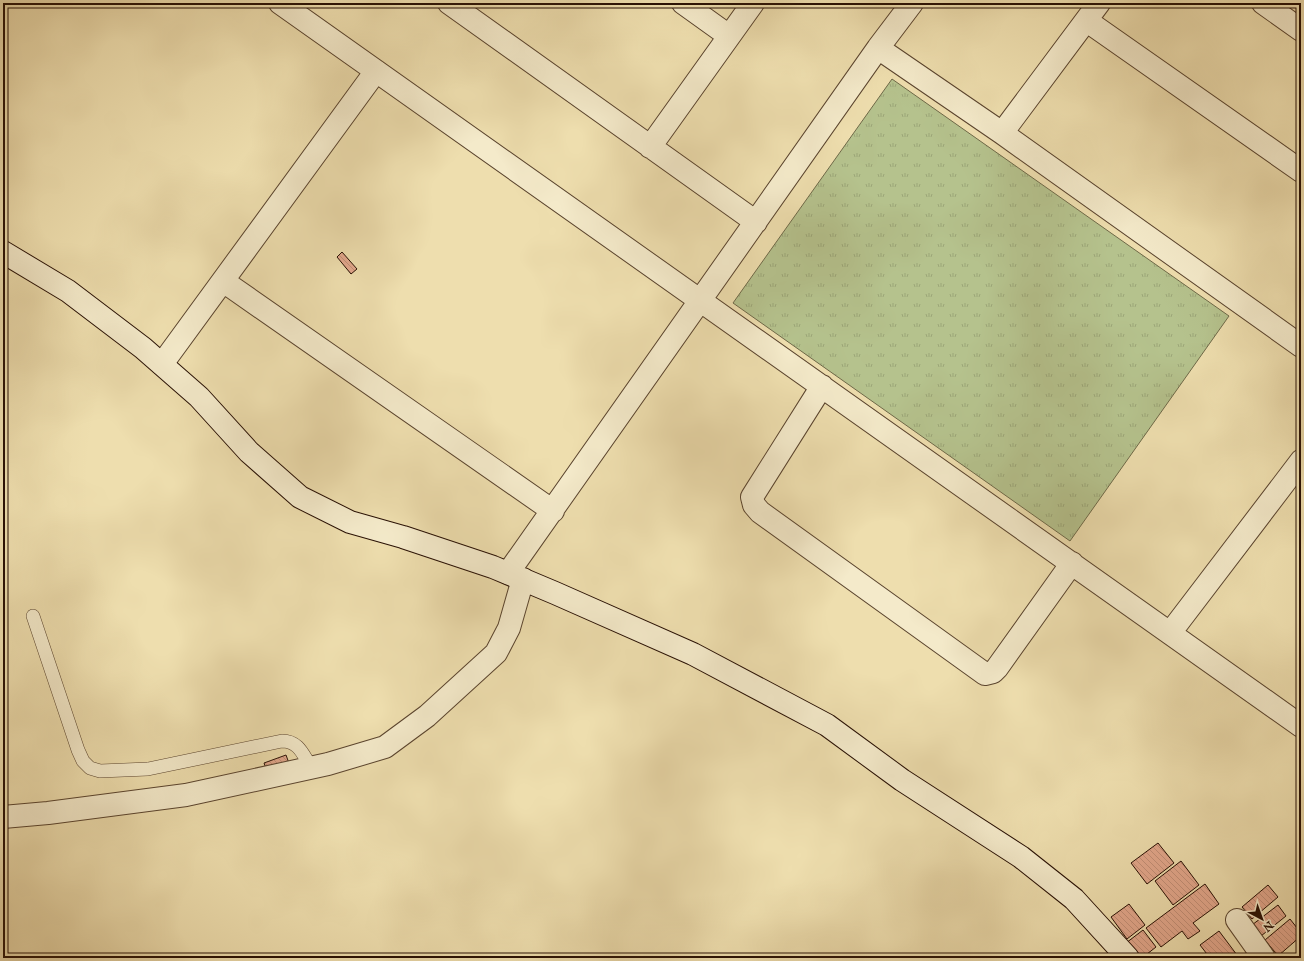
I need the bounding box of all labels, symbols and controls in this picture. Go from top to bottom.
north arrow [1242,899,1282,939]
text: N [1259,917,1277,935]

